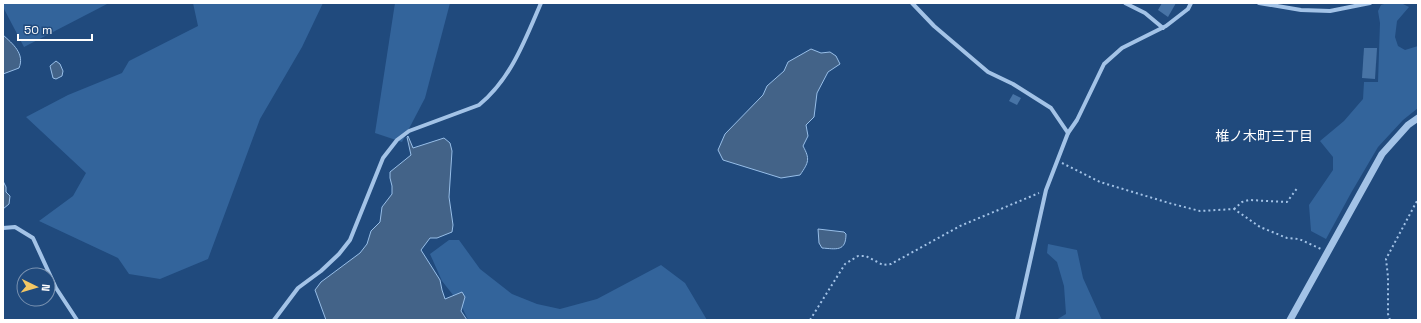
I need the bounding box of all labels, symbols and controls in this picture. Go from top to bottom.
scale bar [18,16,92,42]
text: 50 m [24,22,52,38]
district label: 椎ノ木町三丁目 [1215,127,1313,145]
north arrow [16,267,56,307]
text: N [39,284,53,292]

